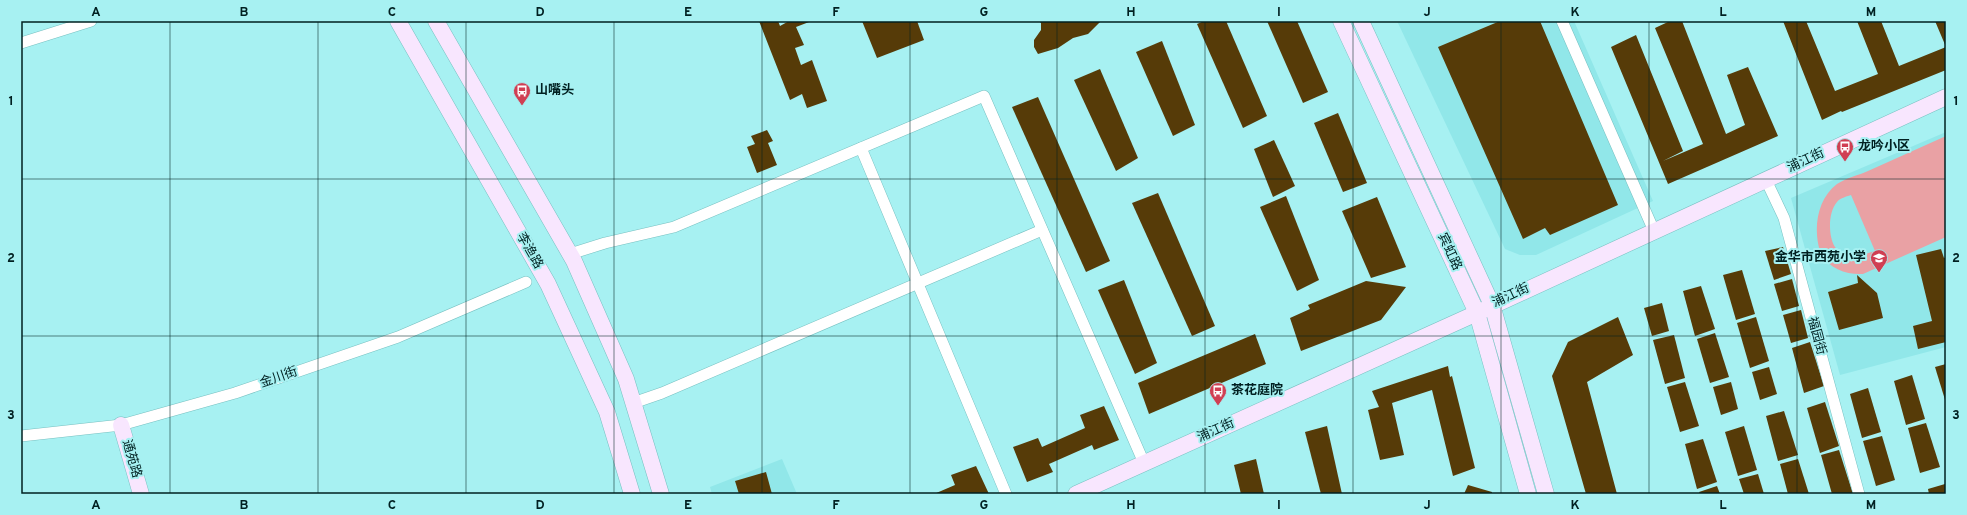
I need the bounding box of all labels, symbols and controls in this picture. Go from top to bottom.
text: A [91,5,101,21]
text: B [240,5,249,21]
text: C [388,5,396,21]
text: D [535,5,545,21]
text: E [684,5,692,21]
text: F [832,5,840,21]
text: G [980,5,989,21]
text: H [1126,5,1136,21]
text: I [1277,5,1281,21]
text: J [1423,5,1431,21]
text: K [1570,5,1580,21]
text: L [1719,5,1727,21]
text: M [1866,5,1876,21]
bus stop icon: 山嘴头 [512,81,532,106]
place label: 山嘴头 [535,82,574,99]
text: 1 [8,94,14,110]
text: 1 [1953,94,1959,110]
bus stop icon: 龙吟小区 [1835,137,1855,162]
place label: 龙吟小区 [1858,138,1910,155]
street label: 浦江街 [1785,145,1827,176]
street label: 李渔路 [512,230,546,272]
street label: 宾虹路 [1434,231,1465,273]
school or university icon: 金华市西苑小学 [1869,248,1889,273]
place label: 金华市西苑小学 [1775,249,1866,266]
text: 2 [7,251,15,267]
text: 2 [1952,251,1960,267]
street label: 浦江街 [1490,280,1532,311]
street label: 福园街 [1803,315,1829,357]
street label: 金川街 [258,363,300,392]
bus stop icon: 茶花庭院 [1208,381,1228,406]
place label: 茶花庭院 [1231,382,1283,399]
text: 3 [7,408,15,424]
text: 3 [1952,408,1960,424]
street label: 浦江街 [1195,415,1237,446]
street label: 通苑路 [118,438,144,480]
text: A [91,498,101,514]
text: B [240,498,249,514]
text: C [388,498,396,514]
text: D [535,498,545,514]
text: E [684,498,692,514]
text: F [832,498,840,514]
text: G [980,498,989,514]
text: H [1126,498,1136,514]
text: I [1277,498,1281,514]
text: J [1423,498,1431,514]
text: K [1570,498,1580,514]
text: L [1719,498,1727,514]
text: M [1866,498,1876,514]

